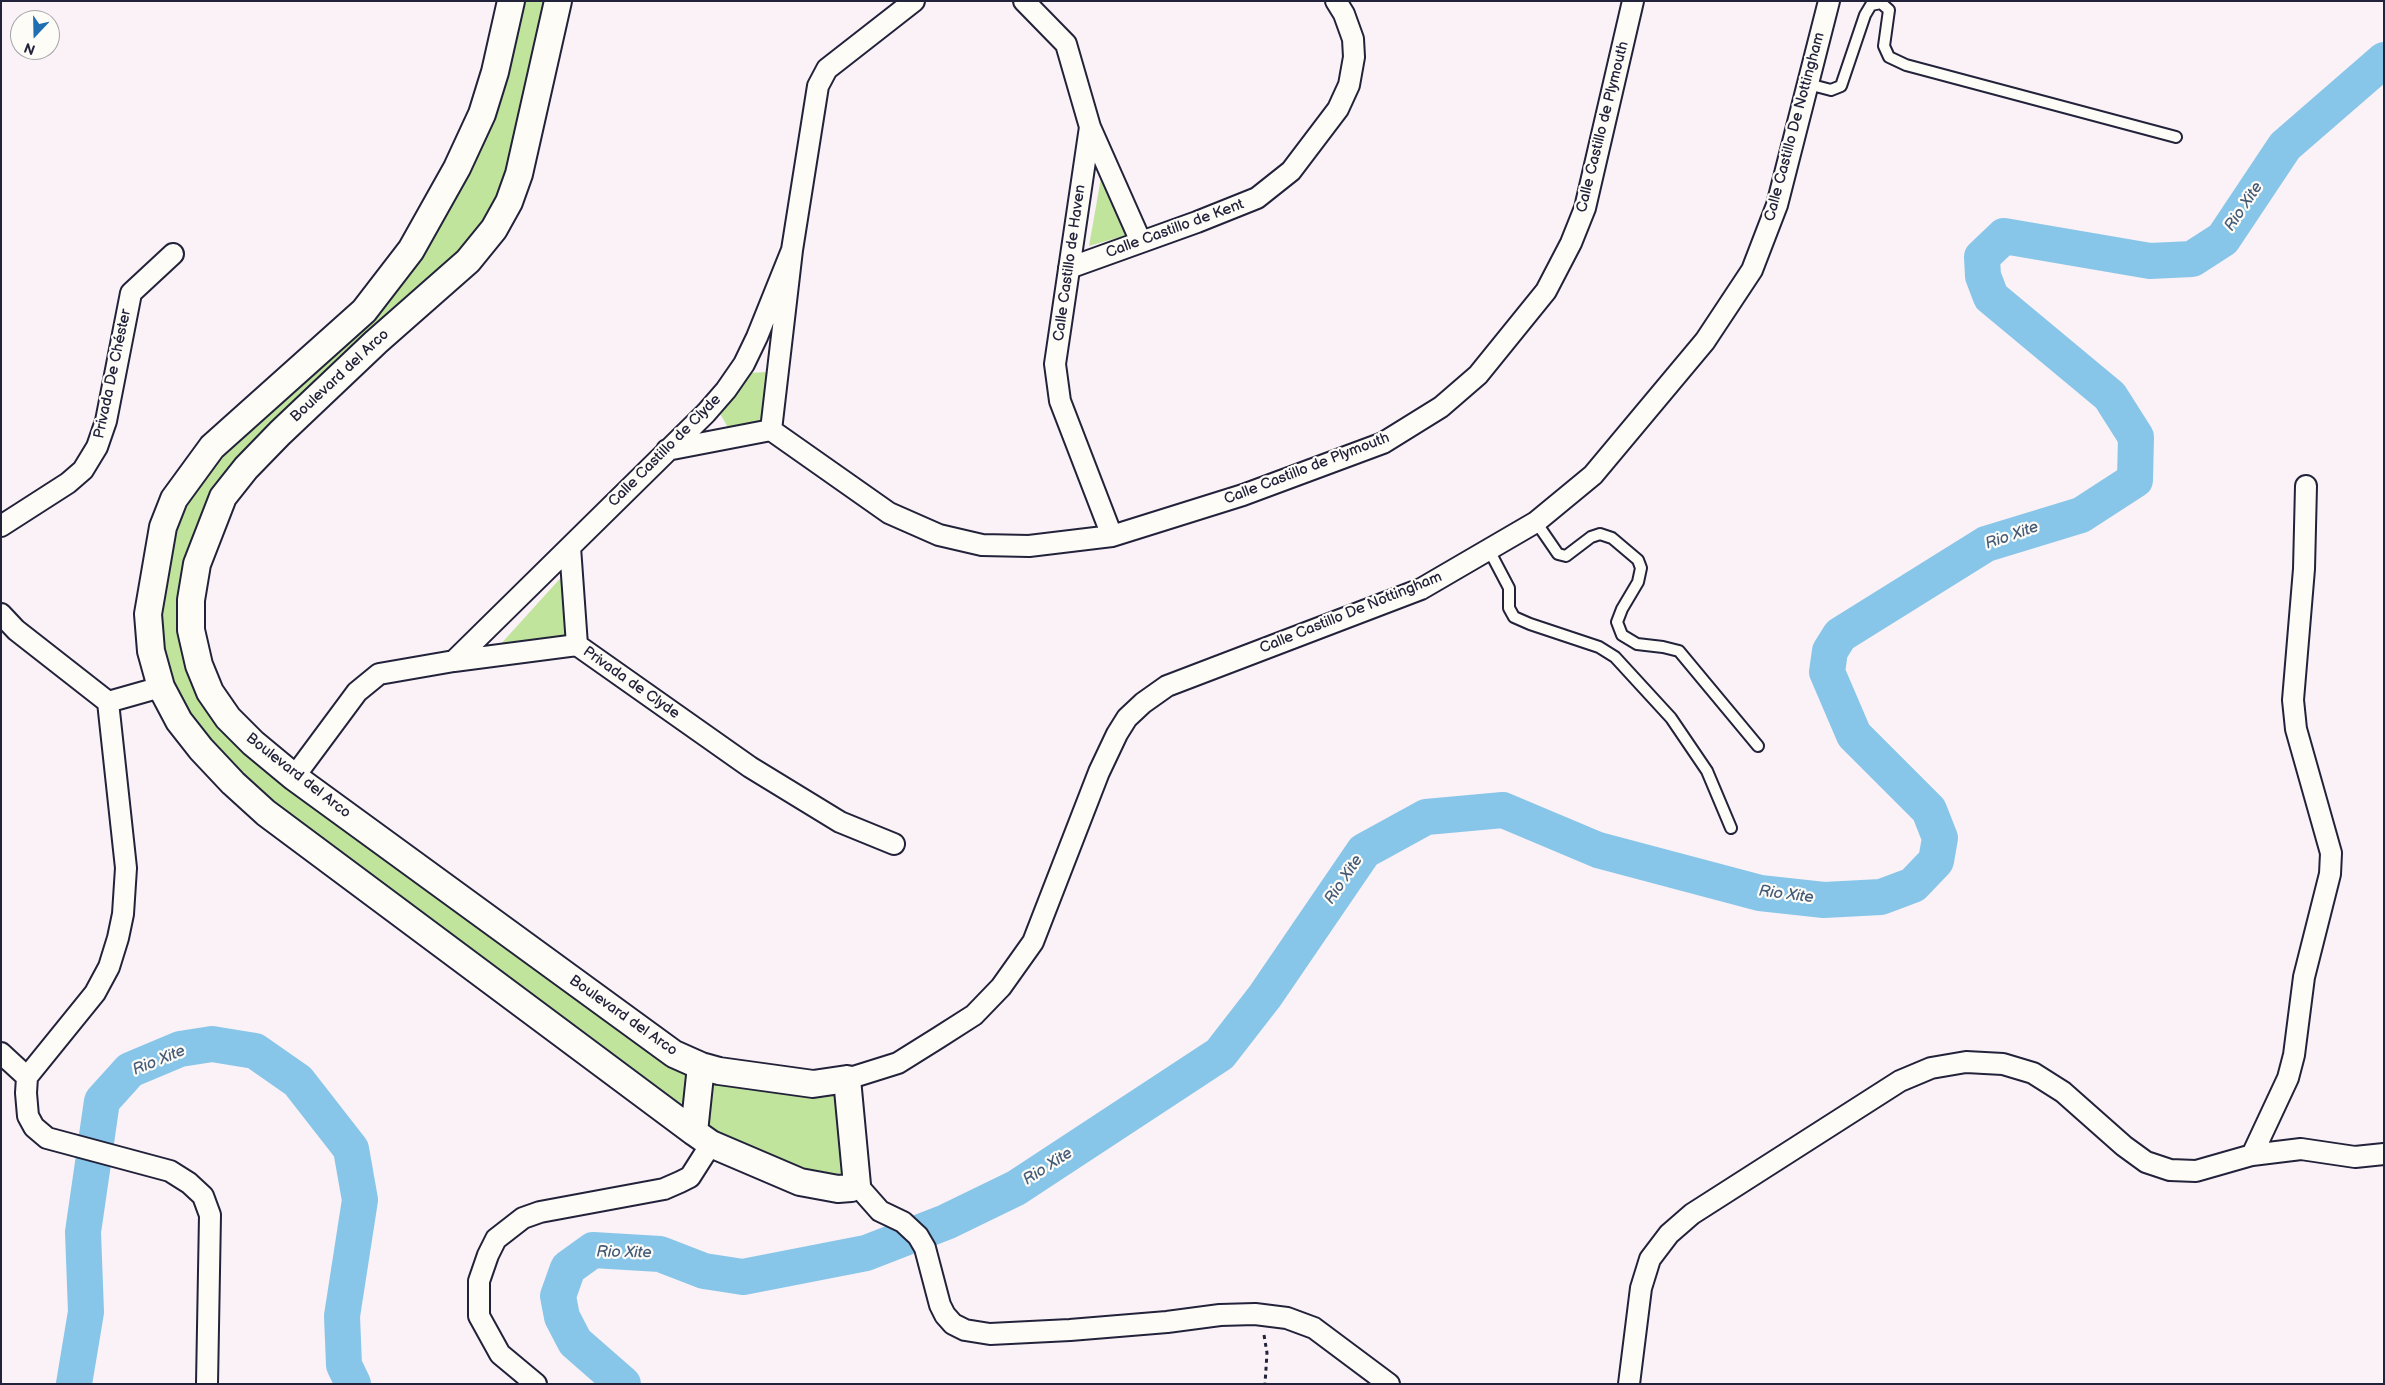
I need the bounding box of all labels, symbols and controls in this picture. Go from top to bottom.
north arrow [10,10,60,60]
street label: Calle Castillo De Nottingham [1761,31,1829,223]
text: N [22,39,38,58]
street label: Calle Castillo de Plymouth [1573,40,1633,214]
water label: Rio Xite [2221,179,2267,235]
street label: Calle Castillo de Haven [1050,184,1090,342]
street label: Calle Castillo de Kent [1104,196,1246,262]
street label: Privada De Chéster [90,308,136,440]
street label: Boulevard del Arco [287,326,393,426]
street label: Calle Castillo de Clyde [605,391,725,511]
street label: Calle Castillo de Plymouth [1222,429,1392,509]
water label: Rio Xite [1983,518,2041,554]
street label: Calle Castillo De Nottingham [1257,568,1445,658]
street label: Privada de Clyde [579,643,683,723]
street label: Boulevard del Arco [242,730,354,822]
water label: Rio Xite [1321,852,1367,908]
water label: Rio Xite [1757,882,1815,908]
street label: Boulevard del Arco [565,972,681,1060]
water label: Rio Xite [130,1042,188,1080]
water label: Rio Xite [1020,1144,1076,1190]
water label: Rio Xite [596,1243,652,1263]

